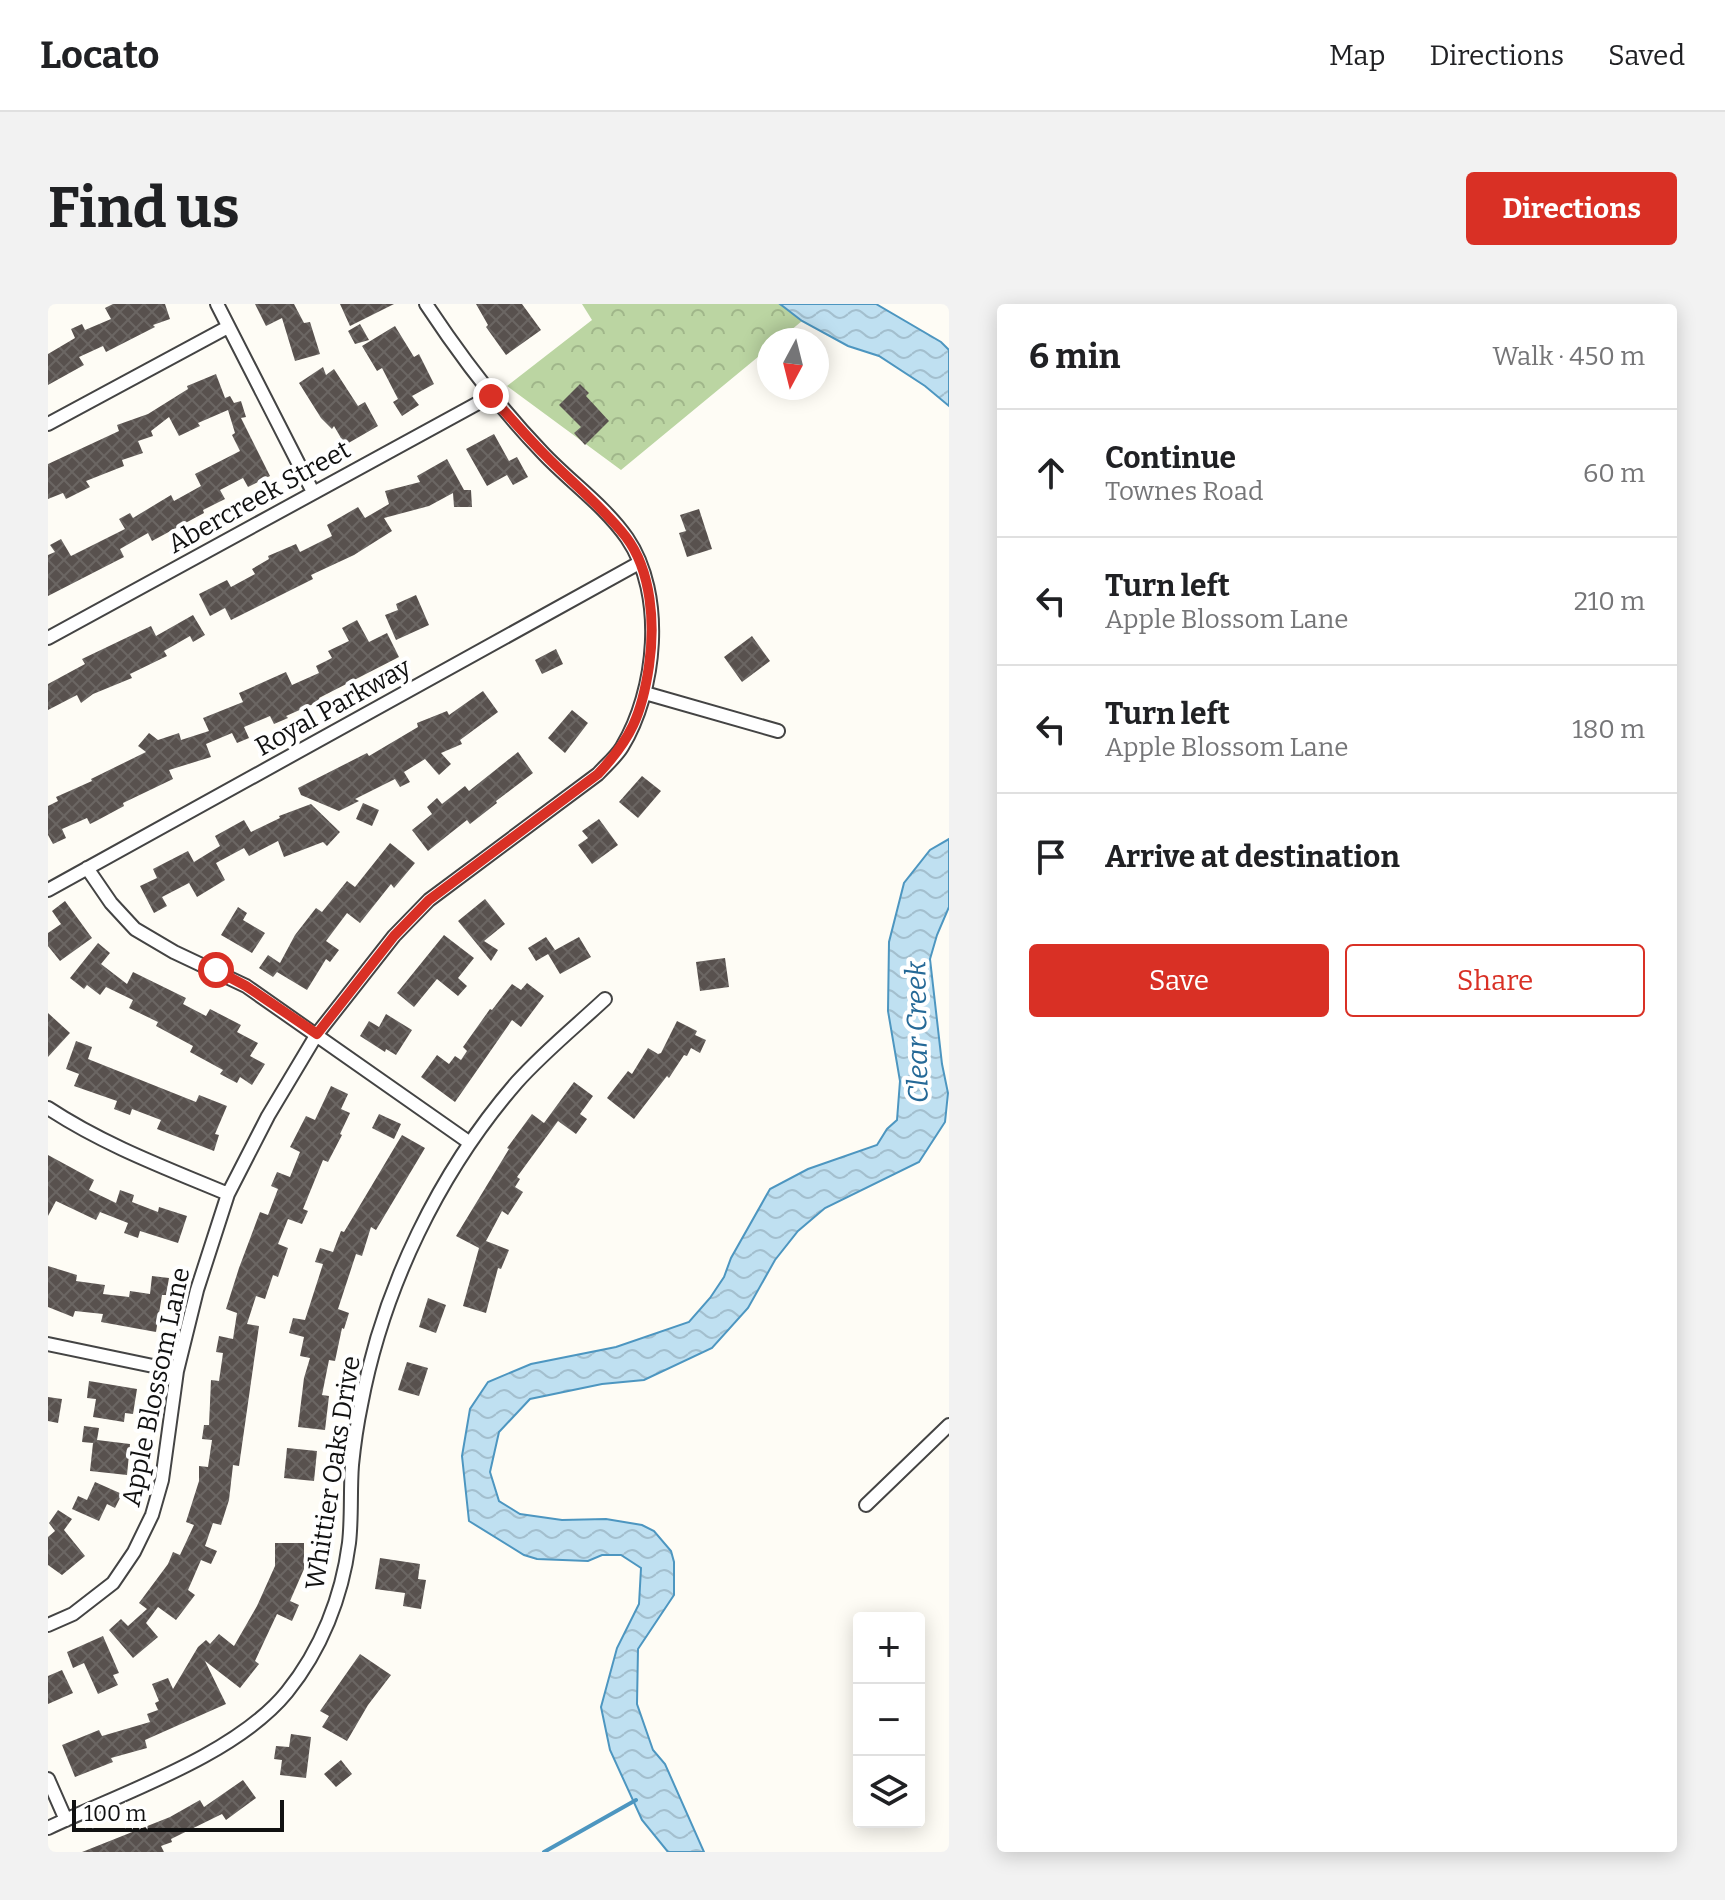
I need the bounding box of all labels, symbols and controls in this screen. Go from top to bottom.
text: Locato [40,32,159,78]
text: Map [1329,39,1385,72]
text: Directions [1429,39,1564,72]
text: Saved [1608,39,1685,72]
button: Directions [1466,172,1677,245]
text: Find us [48,175,240,242]
north arrow [757,328,829,400]
text: 6 min [1029,336,1120,377]
text: Walk · 450 m [1492,341,1645,372]
route end [473,378,509,414]
street label: Abercreek Street [162,434,356,560]
text: Continue [1105,440,1236,476]
icon: ahead [1029,451,1073,495]
text: 60 m [1583,458,1645,489]
text: Townes Road [1105,476,1263,507]
text: Turn left [1105,568,1230,604]
icon: left [1029,579,1073,623]
text: 210 m [1574,586,1645,617]
text: Apple Blossom Lane [1105,604,1348,635]
street label: Royal Parkway [250,651,416,763]
text: Turn left [1105,696,1230,732]
icon: left [1029,707,1073,751]
text: 180 m [1572,714,1645,745]
text: Apple Blossom Lane [1105,732,1348,763]
icon: arrive [1029,835,1073,879]
text: Arrive at destination [1105,839,1400,875]
button: Save [1029,944,1329,1017]
button: Share [1345,944,1645,1017]
route start [198,952,234,988]
water label: Clear Creek [899,960,935,1103]
street label: Apple Blossom Lane [116,1265,196,1509]
street label: Whittier Oaks Drive [299,1354,367,1592]
map controls [853,1612,925,1828]
button: + [853,1612,925,1684]
button: − [853,1684,925,1756]
button: layers [853,1756,925,1828]
scale bar [72,1796,284,1832]
text: 100 m [84,1800,147,1827]

